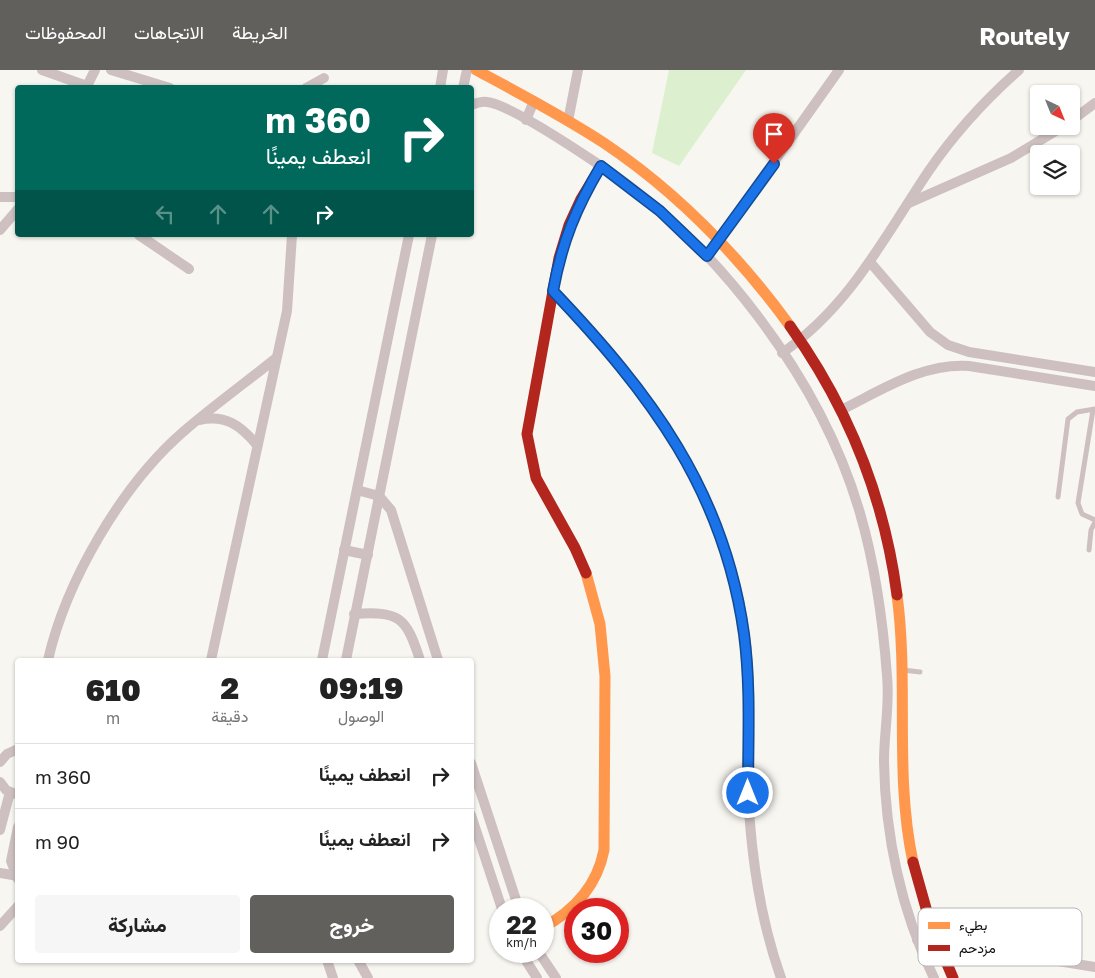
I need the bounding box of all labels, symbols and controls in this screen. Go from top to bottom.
text: المحفوظات [25,21,106,43]
text: الاتجاهات [134,21,204,43]
text: الخريطة [232,21,288,43]
text: Routely [979,21,1070,50]
north arrow [1030,85,1080,135]
map controls [1030,85,1080,195]
text: 360 m [265,99,371,141]
icon: right [389,105,454,170]
pin [753,113,795,164]
icon: arrive [760,120,788,148]
text: انعطف يمينًا [266,142,371,169]
button: layers [1030,145,1080,195]
icon: left [151,200,179,228]
icon: ahead [204,200,232,228]
icon: ahead [257,200,285,228]
icon: right [310,200,338,228]
text: 2 [221,670,239,706]
text: 09:19 [319,670,403,706]
text: 610 [86,672,141,708]
text: دقيقة [211,706,248,726]
text: الوصول [338,706,384,726]
text: m [106,708,120,728]
text: انعطف يمينًا [319,762,411,785]
icon: right [426,762,454,790]
text: 360 m [35,765,91,788]
position arrow [721,766,773,818]
text: انعطف يمينًا [319,827,411,850]
icon: right [426,827,454,855]
text: 90 m [35,830,80,853]
button: مشاركة [35,895,240,953]
button: خروج [250,895,454,953]
speed limit sign: 30 [564,898,629,963]
legend [918,908,1082,966]
text: 22 [506,909,537,940]
text: بطيء [959,916,987,937]
text: km/h [506,935,537,950]
text: مزدحم [959,939,996,957]

